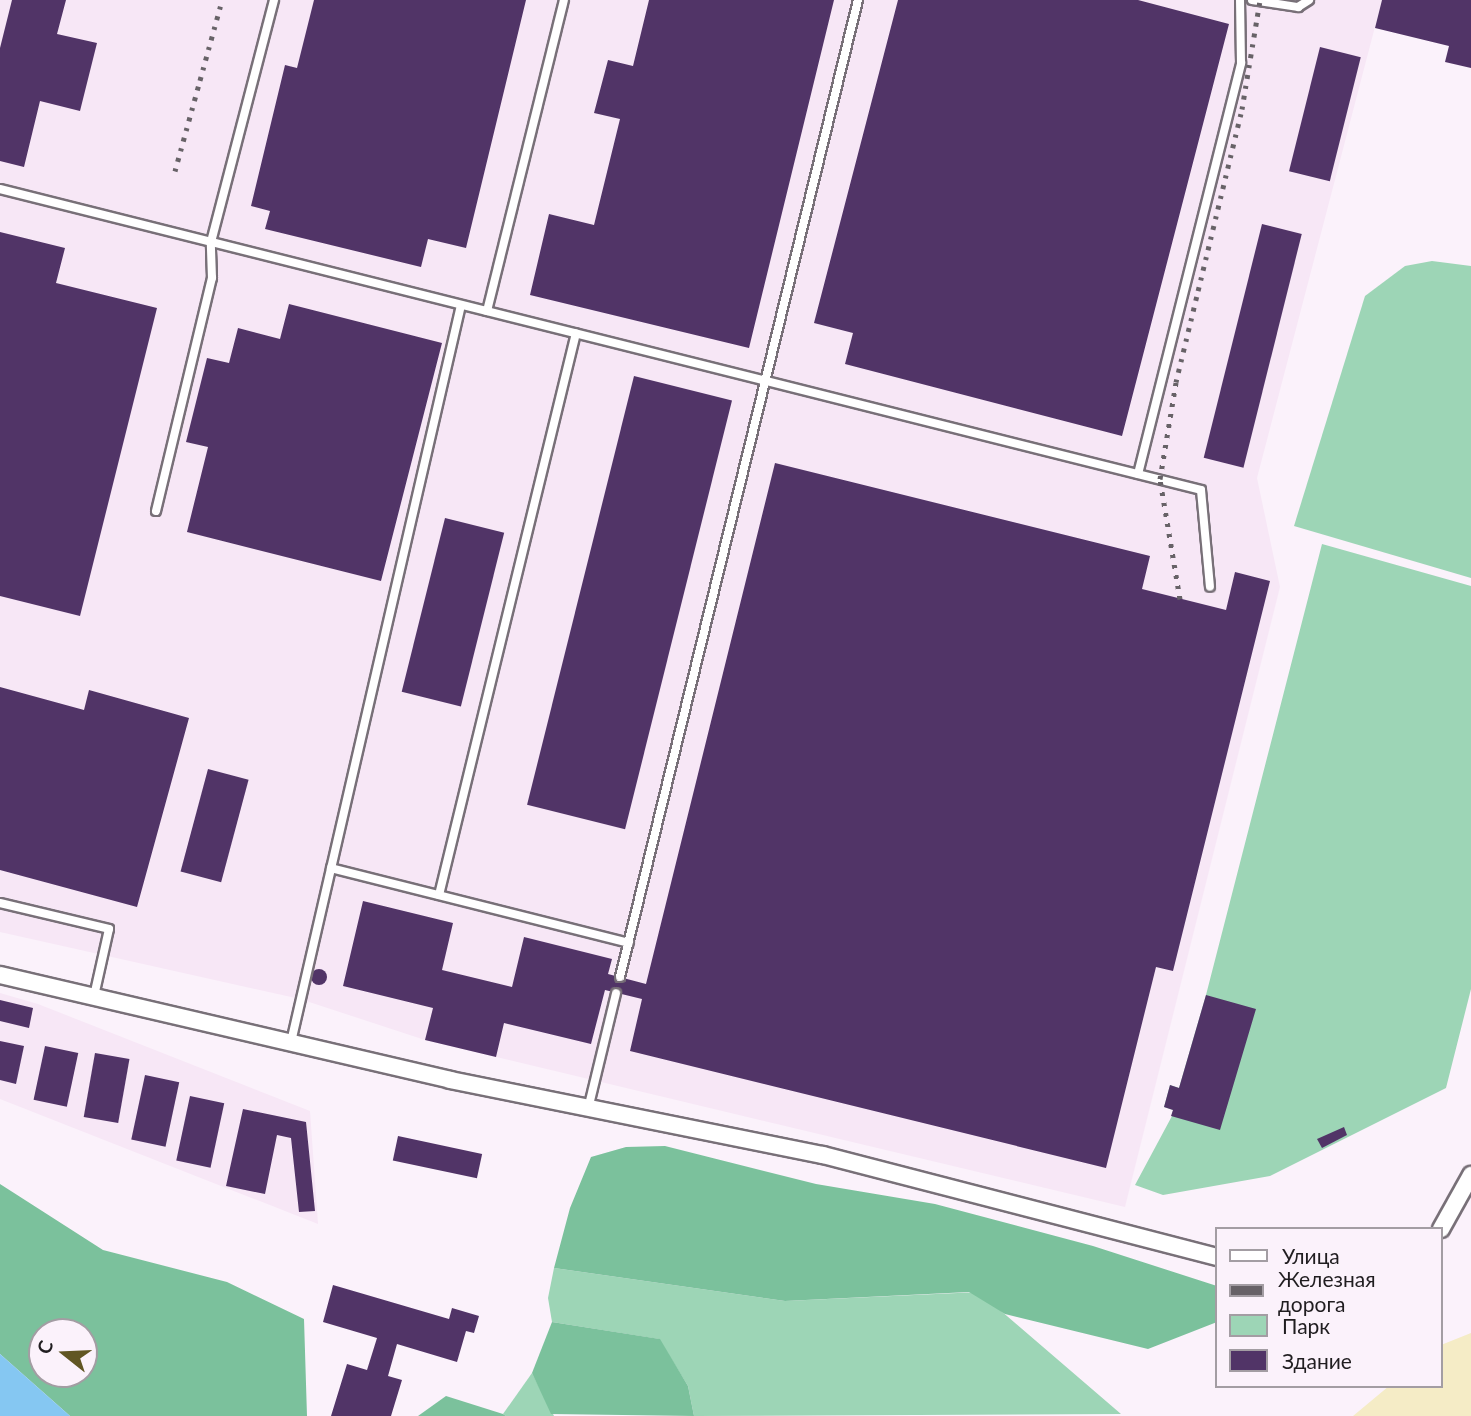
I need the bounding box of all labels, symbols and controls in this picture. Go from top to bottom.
legend [1216,1227,1443,1388]
text: Улица [1282,1243,1340,1268]
text: Железная дорога [1278,1266,1376,1316]
text: Парк [1282,1313,1330,1338]
north arrow [28,1318,98,1388]
text: С [32,1337,57,1357]
text: Здание [1282,1348,1352,1373]

